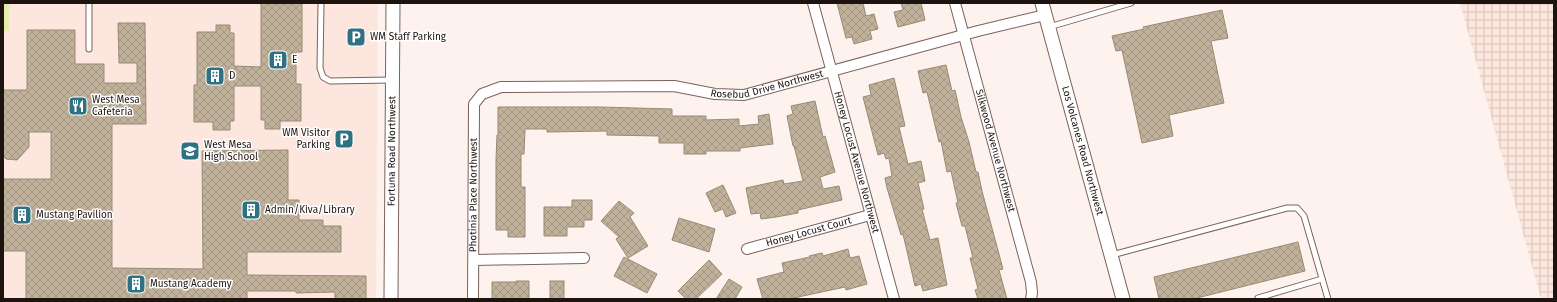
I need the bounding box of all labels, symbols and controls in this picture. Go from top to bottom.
parking icon: WM Staff Parking [345,26,367,48]
place label: WM Staff Parking [370,31,447,43]
building icon: E [267,49,289,71]
place label: E [292,54,297,66]
building icon: D [204,65,226,87]
street label: Rosebud Drive Northwest [709,68,825,101]
place label: D [229,70,235,82]
street label: Los Volcanes Road Northwest [1059,85,1106,217]
street label: Silkwood Avenue Northwest [973,88,1018,214]
street label: Honey Locust Avenue Northwest [831,90,882,235]
place label: West Mesa Cafeteria [92,94,140,118]
restaurant icon: West Mesa Cafeteria [67,95,89,117]
street label: Fortuna Road Northwest [386,95,398,206]
place label: WM Visitor Parking [282,127,331,151]
parking icon: WM Visitor Parking [333,128,355,150]
street label: Photinia Place Northwest [467,137,480,252]
place label: West Mesa High School [204,139,258,163]
school or university icon: West Mesa High School [179,140,201,162]
building icon: Admin/Kiva/Library [240,199,262,221]
building icon: Mustang Pavilion [11,204,33,226]
place label: Admin/Kiva/Library [265,204,355,216]
place label: Mustang Pavilion [36,209,113,221]
street label: Honey Locust Court [765,214,853,249]
building icon: Mustang Academy [125,273,147,295]
place label: Mustang Academy [150,278,232,290]

